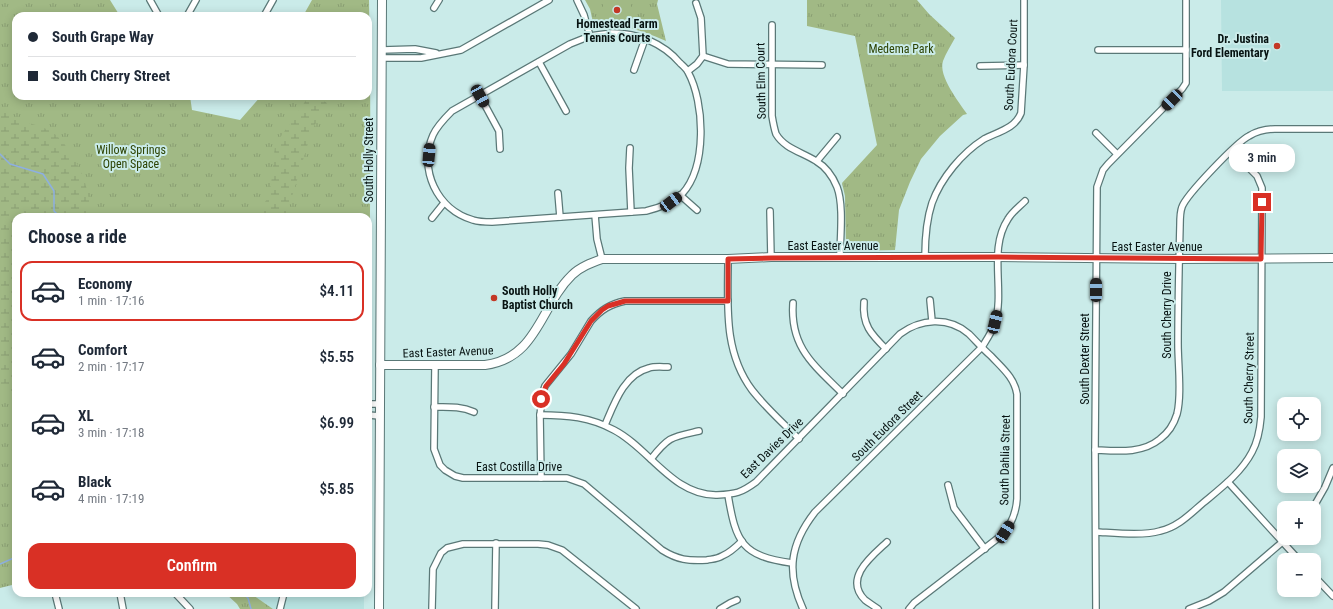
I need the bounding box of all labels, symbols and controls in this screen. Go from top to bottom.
marker: Homestead Farm Tennis Courts [612,5,622,15]
place label: Homestead Farm Tennis Courts [576,17,658,45]
street label: South Eudora Court [1002,18,1020,111]
text: South Grape Way [52,28,154,46]
place label: Dr. Justina Ford Elementary [1191,32,1270,60]
marker: Dr. Justina Ford Elementary [1272,41,1282,51]
street label: South Elm Court [753,42,769,120]
park label: Medema Park [868,42,934,56]
text: South Cherry Street [52,67,170,85]
car [469,83,491,109]
car [1159,87,1185,113]
street label: South Holly Street [362,117,376,203]
park label: Willow Springs Open Space [96,143,166,171]
car [422,143,436,167]
callout: 3 min [1229,144,1295,172]
text: 3 min [1248,150,1276,165]
car [658,190,684,214]
route end [1253,193,1271,211]
text: Choose a ride [28,226,127,247]
street label: East Easter Avenue [788,239,879,253]
street label: East Easter Avenue [1112,240,1203,254]
street label: South Cherry Drive [1160,271,1174,359]
icon: car [30,273,66,309]
text: Economy [78,275,132,293]
car [1090,278,1102,302]
text: $4.11 [320,282,354,300]
place label: South Holly Baptist Church [502,284,573,312]
text: 1 min · 17:16 [78,293,144,308]
marker: South Holly Baptist Church [489,293,499,303]
car [986,309,1004,335]
street label: South Dexter Street [1078,313,1092,405]
street label: South Cherry Street [1241,332,1257,424]
icon: car [30,339,66,375]
text: Comfort [78,341,127,359]
street label: East Easter Avenue [402,343,494,361]
text: $5.55 [320,348,354,366]
text: 2 min · 17:17 [78,359,144,374]
street label: South Eudora Street [849,388,925,464]
route start [532,390,550,408]
map controls [1277,397,1321,597]
button: locate [1277,397,1321,441]
icon: car [30,405,66,441]
text: XL [78,407,94,425]
text: $6.99 [320,414,354,432]
street label: East Davies Drive [738,414,807,481]
street label: South Dahlia Street [997,414,1013,505]
text: 3 min · 17:18 [78,425,144,440]
button: layers [1277,449,1321,493]
street label: East Costilla Drive [476,460,562,474]
icon: car [30,471,66,507]
text: Black [78,473,111,491]
text: $5.85 [320,480,354,498]
text: 4 min · 17:19 [78,491,144,506]
button: + [1277,501,1321,545]
car [994,519,1016,545]
button: Confirm [28,543,356,589]
button: − [1277,553,1321,597]

